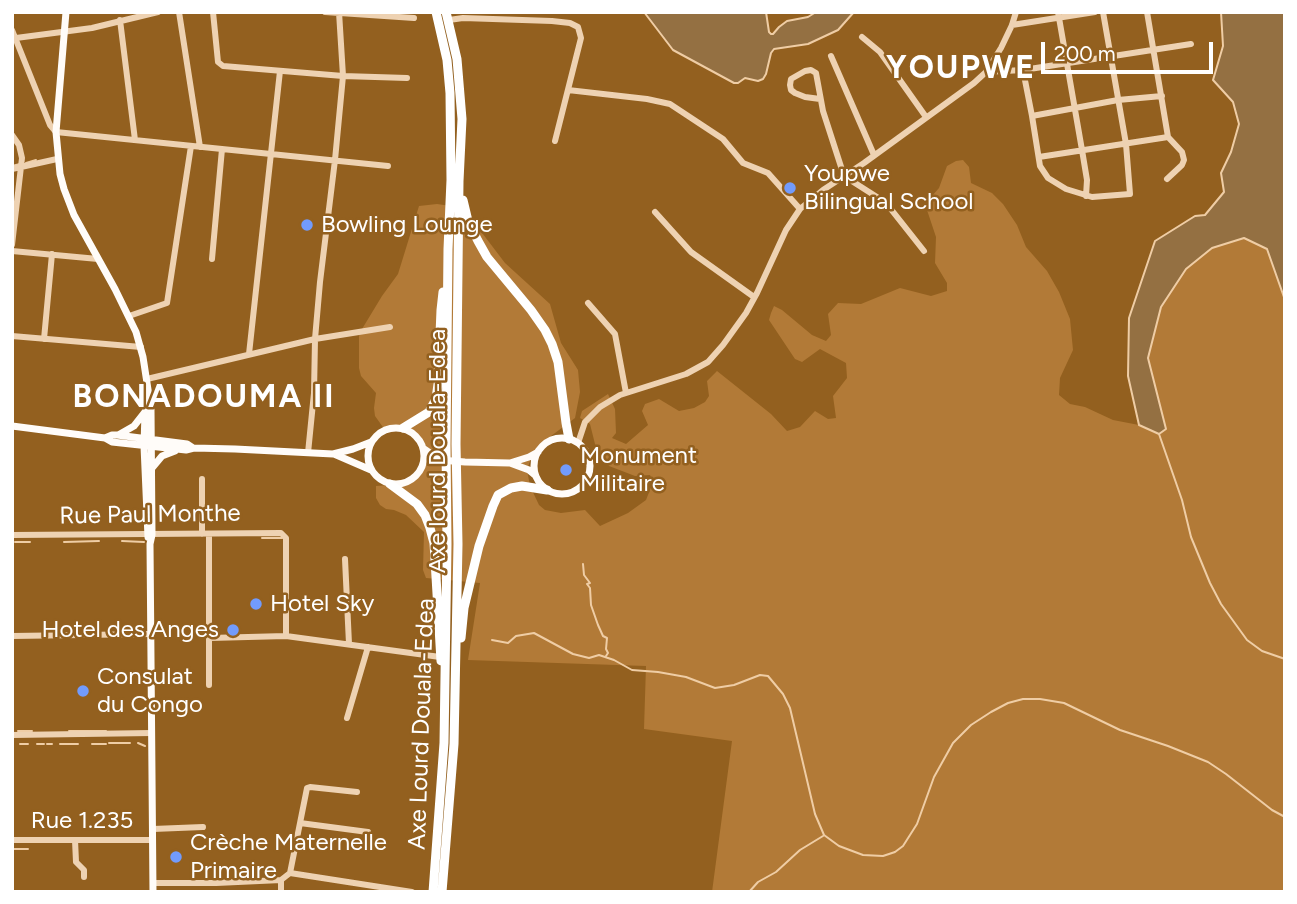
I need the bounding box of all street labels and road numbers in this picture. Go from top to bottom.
street label: Axe lourd Douala-Edea [424,329,452,573]
street label: Rue Paul Monthe [59,499,241,531]
street label: Axe Lourd Douala-Edea [403,598,441,850]
street label: Rue 1.235 [31,807,133,835]

